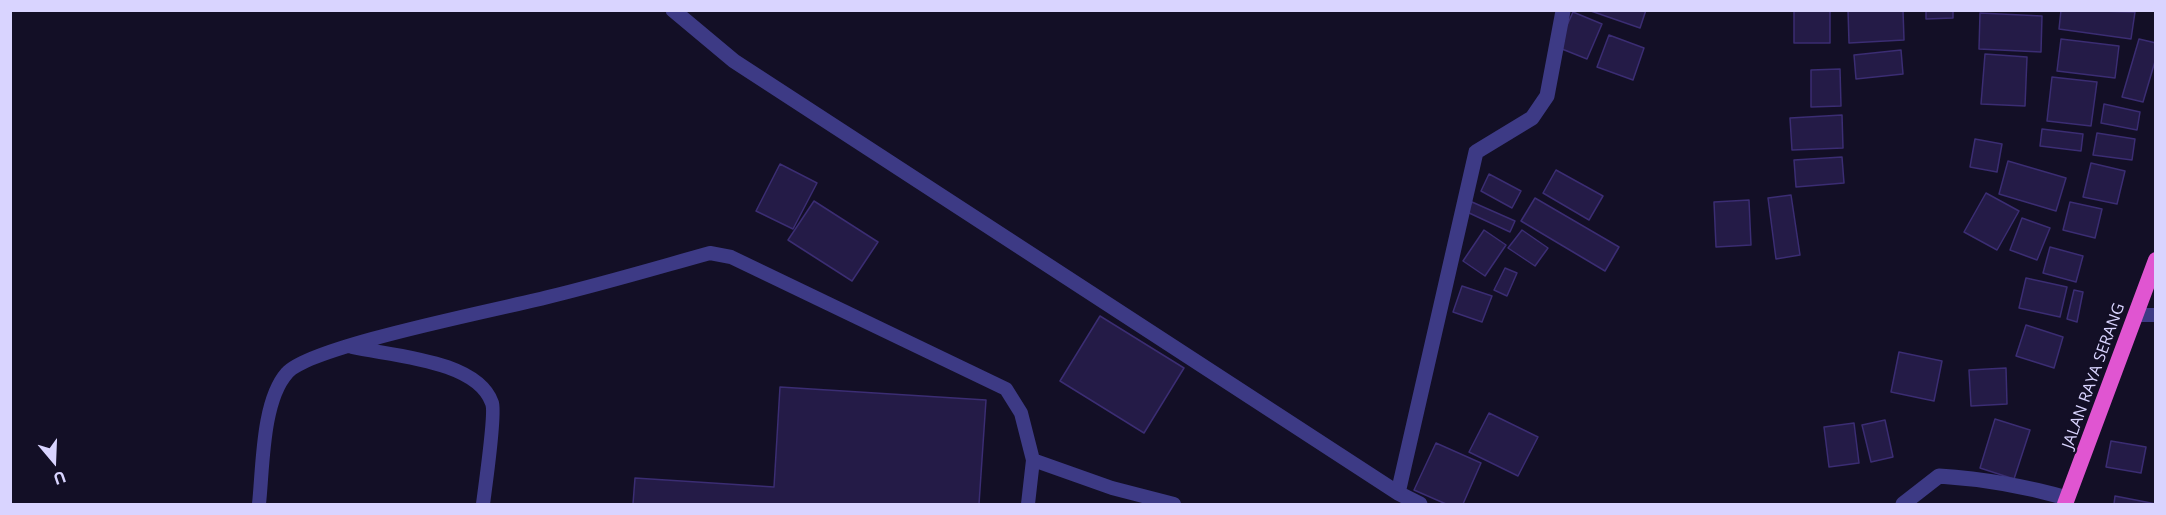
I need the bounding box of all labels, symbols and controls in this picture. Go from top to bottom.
street label: JALAN RAYA SERANG [2059,301,2129,451]
north arrow [24,431,84,491]
text: U [51,466,69,490]

